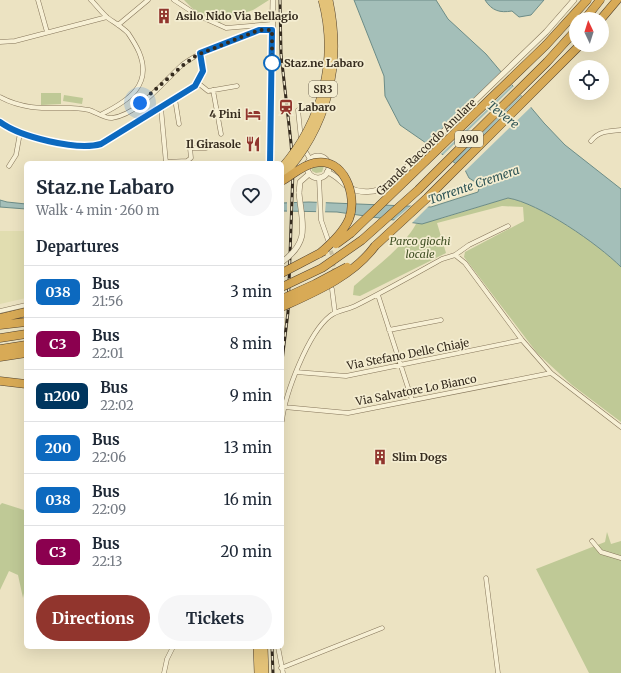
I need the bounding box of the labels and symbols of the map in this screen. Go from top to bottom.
building icon: Asilo Nido Via Bellagio [155,7,173,25]
place label: Asilo Nido Via Bellagio [175,9,299,23]
north arrow [569,12,609,52]
marker: Staz.ne Labaro [263,54,281,72]
place label: Staz.ne Labaro [284,56,364,70]
road number: SR3 [309,81,337,97]
your location [130,93,150,113]
street label: Grande Raccordo Anulare [373,95,479,198]
station icon: Labaro [277,98,295,116]
water label: Tevere [484,98,522,132]
place label: Labaro [298,100,336,114]
hotel icon: 4 Pini [244,105,262,123]
place label: 4 Pini [209,107,241,121]
road number: A90 [455,131,483,147]
restaurant icon: Il Girasole [244,135,262,153]
place label: Il Girasole [186,137,241,151]
water label: Torrente Cremera [426,162,521,207]
park label: Parco giochi locale [390,234,450,261]
street label: Via Stefano Delle Chiaje [345,335,471,373]
street label: Via Salvatore Lo Bianco [354,371,478,409]
building icon: Slim Dogs [371,448,389,466]
place label: Slim Dogs [392,450,448,464]

